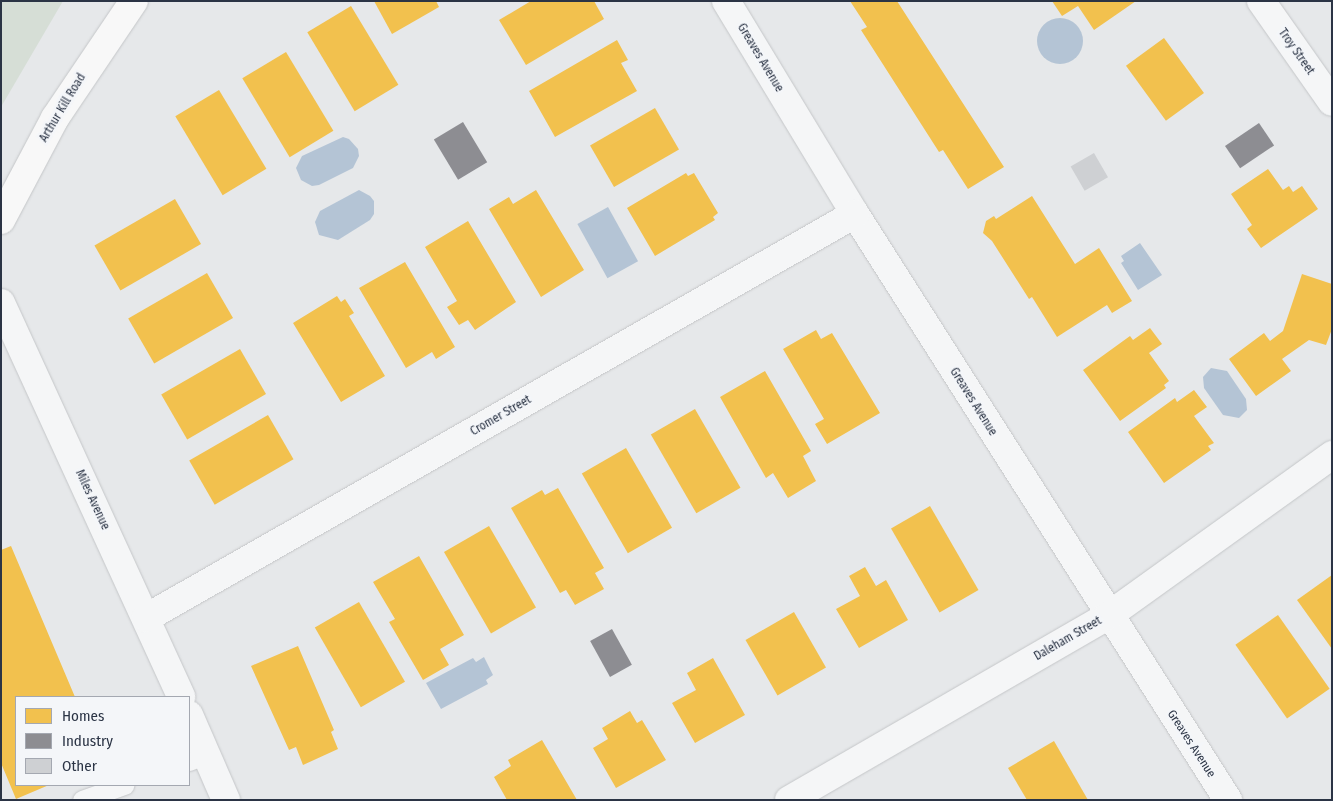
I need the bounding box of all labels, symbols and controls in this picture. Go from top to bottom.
street label: Greaves Avenue [734,21,786,95]
street label: Troy Street [1275,26,1317,78]
street label: Arthur Kill Road [37,71,89,145]
street label: Greaves Avenue [946,365,1000,439]
street label: Cromer Street [468,393,534,439]
street label: Miles Avenue [72,468,112,532]
street label: Daleham Street [1032,614,1104,664]
legend [15,696,190,786]
text: Homes [62,707,104,725]
street label: Greaves Avenue [1164,708,1218,780]
text: Industry [62,732,113,750]
text: Other [62,757,97,775]

